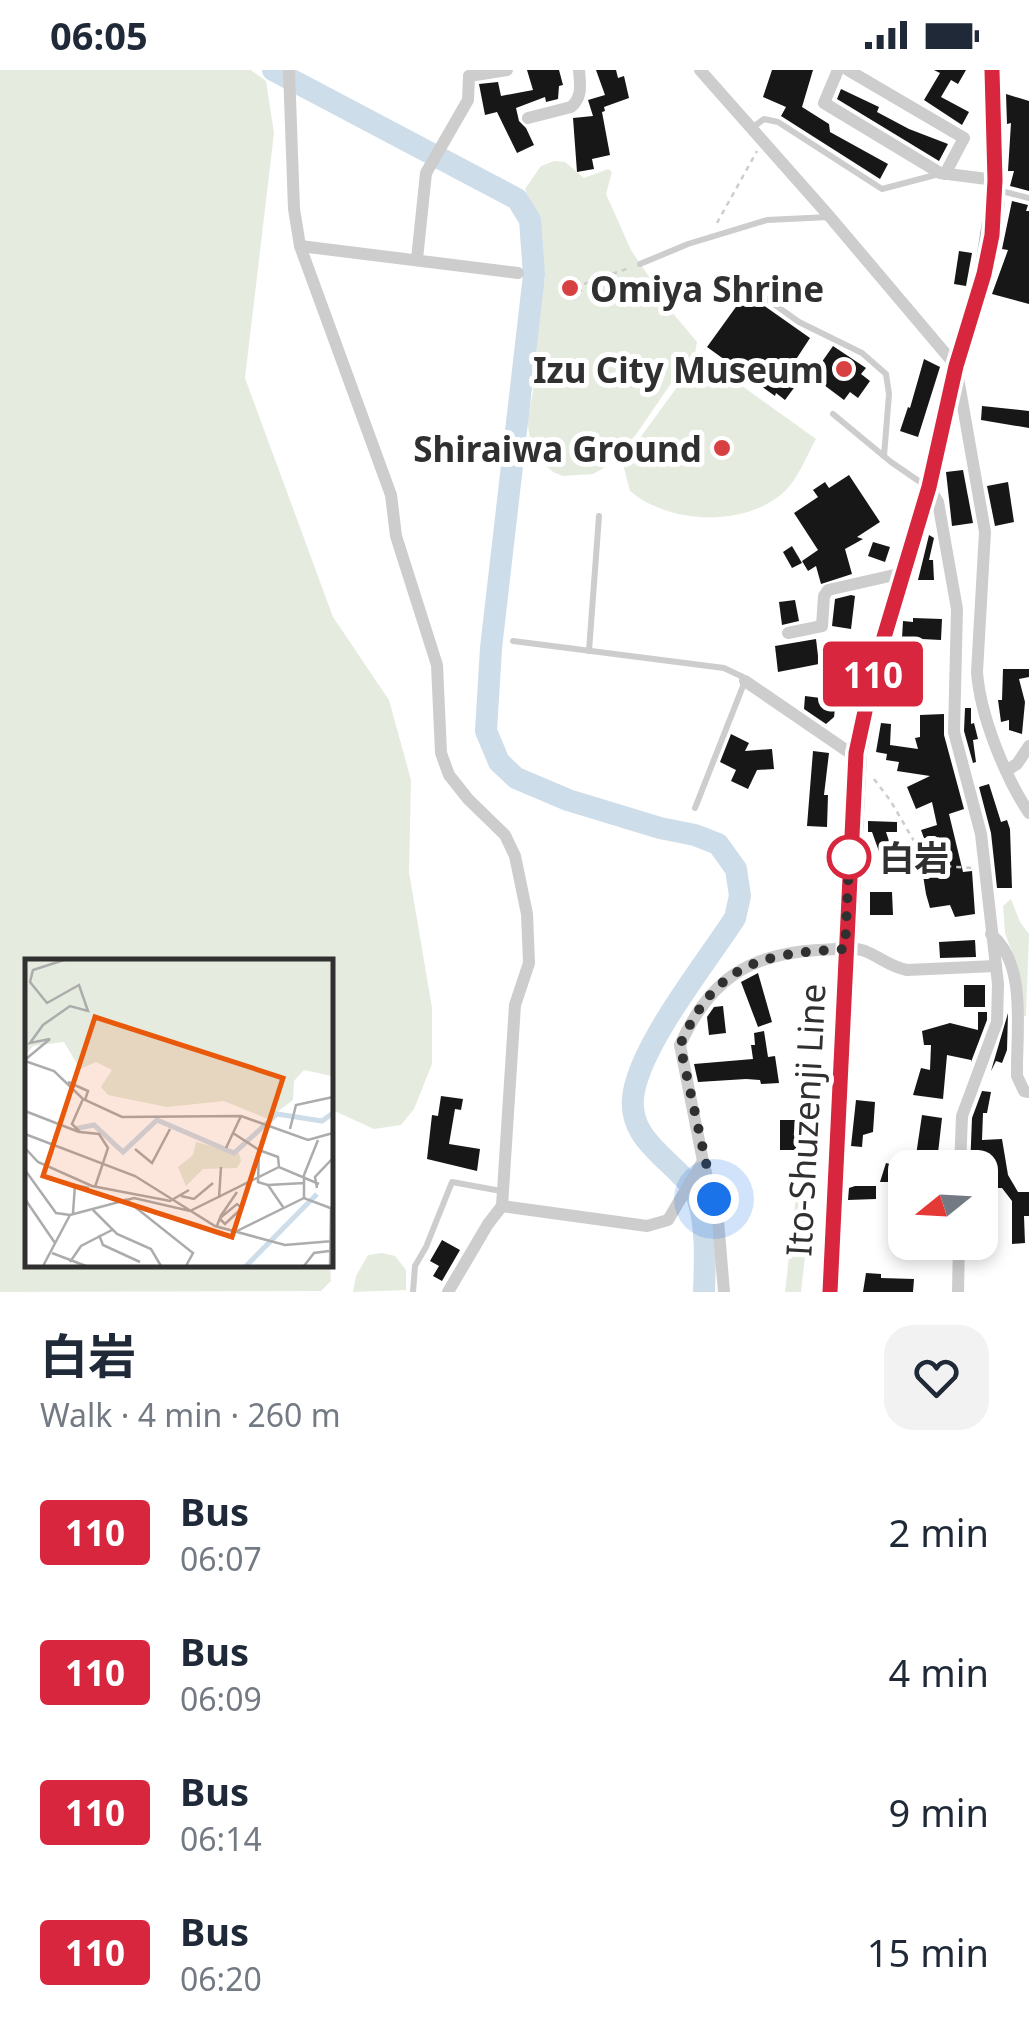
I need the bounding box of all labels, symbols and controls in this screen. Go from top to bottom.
text: 06:05 [50,9,148,61]
place label: Omiya Shrine [590,265,824,312]
marker: Omiya Shrine [559,277,581,299]
place label: Izu City Museum [533,346,824,393]
marker: Izu City Museum [833,358,855,380]
place label: Shiraiwa Ground [413,425,702,472]
marker: Shiraiwa Ground [711,437,733,459]
line badge: 110 [816,642,930,706]
text: 110 [843,651,903,698]
place label: 白岩 [879,834,949,881]
marker: 白岩 [828,836,870,878]
inset map [25,959,332,1267]
street label: Ito-Shuzenji Line [774,982,836,1258]
north arrow [888,1150,998,1260]
map controls [888,1150,998,1260]
your location [689,1174,739,1224]
text: 白岩 [40,1323,136,1388]
button: heart [884,1325,989,1430]
text: Walk · 4 min · 260 m [40,1393,341,1436]
text: Bus [180,1485,249,1537]
text: 2 min [889,1506,989,1558]
text: 110 [65,1509,125,1556]
text: 06:07 [180,1537,262,1580]
text: Bus [180,1625,249,1677]
text: 4 min [889,1646,989,1698]
text: 110 [65,1649,125,1696]
text: 06:09 [180,1677,262,1720]
text: Bus [180,1765,249,1817]
text: 9 min [889,1786,989,1838]
text: 110 [65,1789,125,1836]
text: 06:14 [180,1817,262,1860]
text: Bus [180,1905,249,1957]
text: 15 min [867,1926,989,1978]
text: 110 [65,1929,125,1976]
text: 06:20 [180,1957,262,2000]

